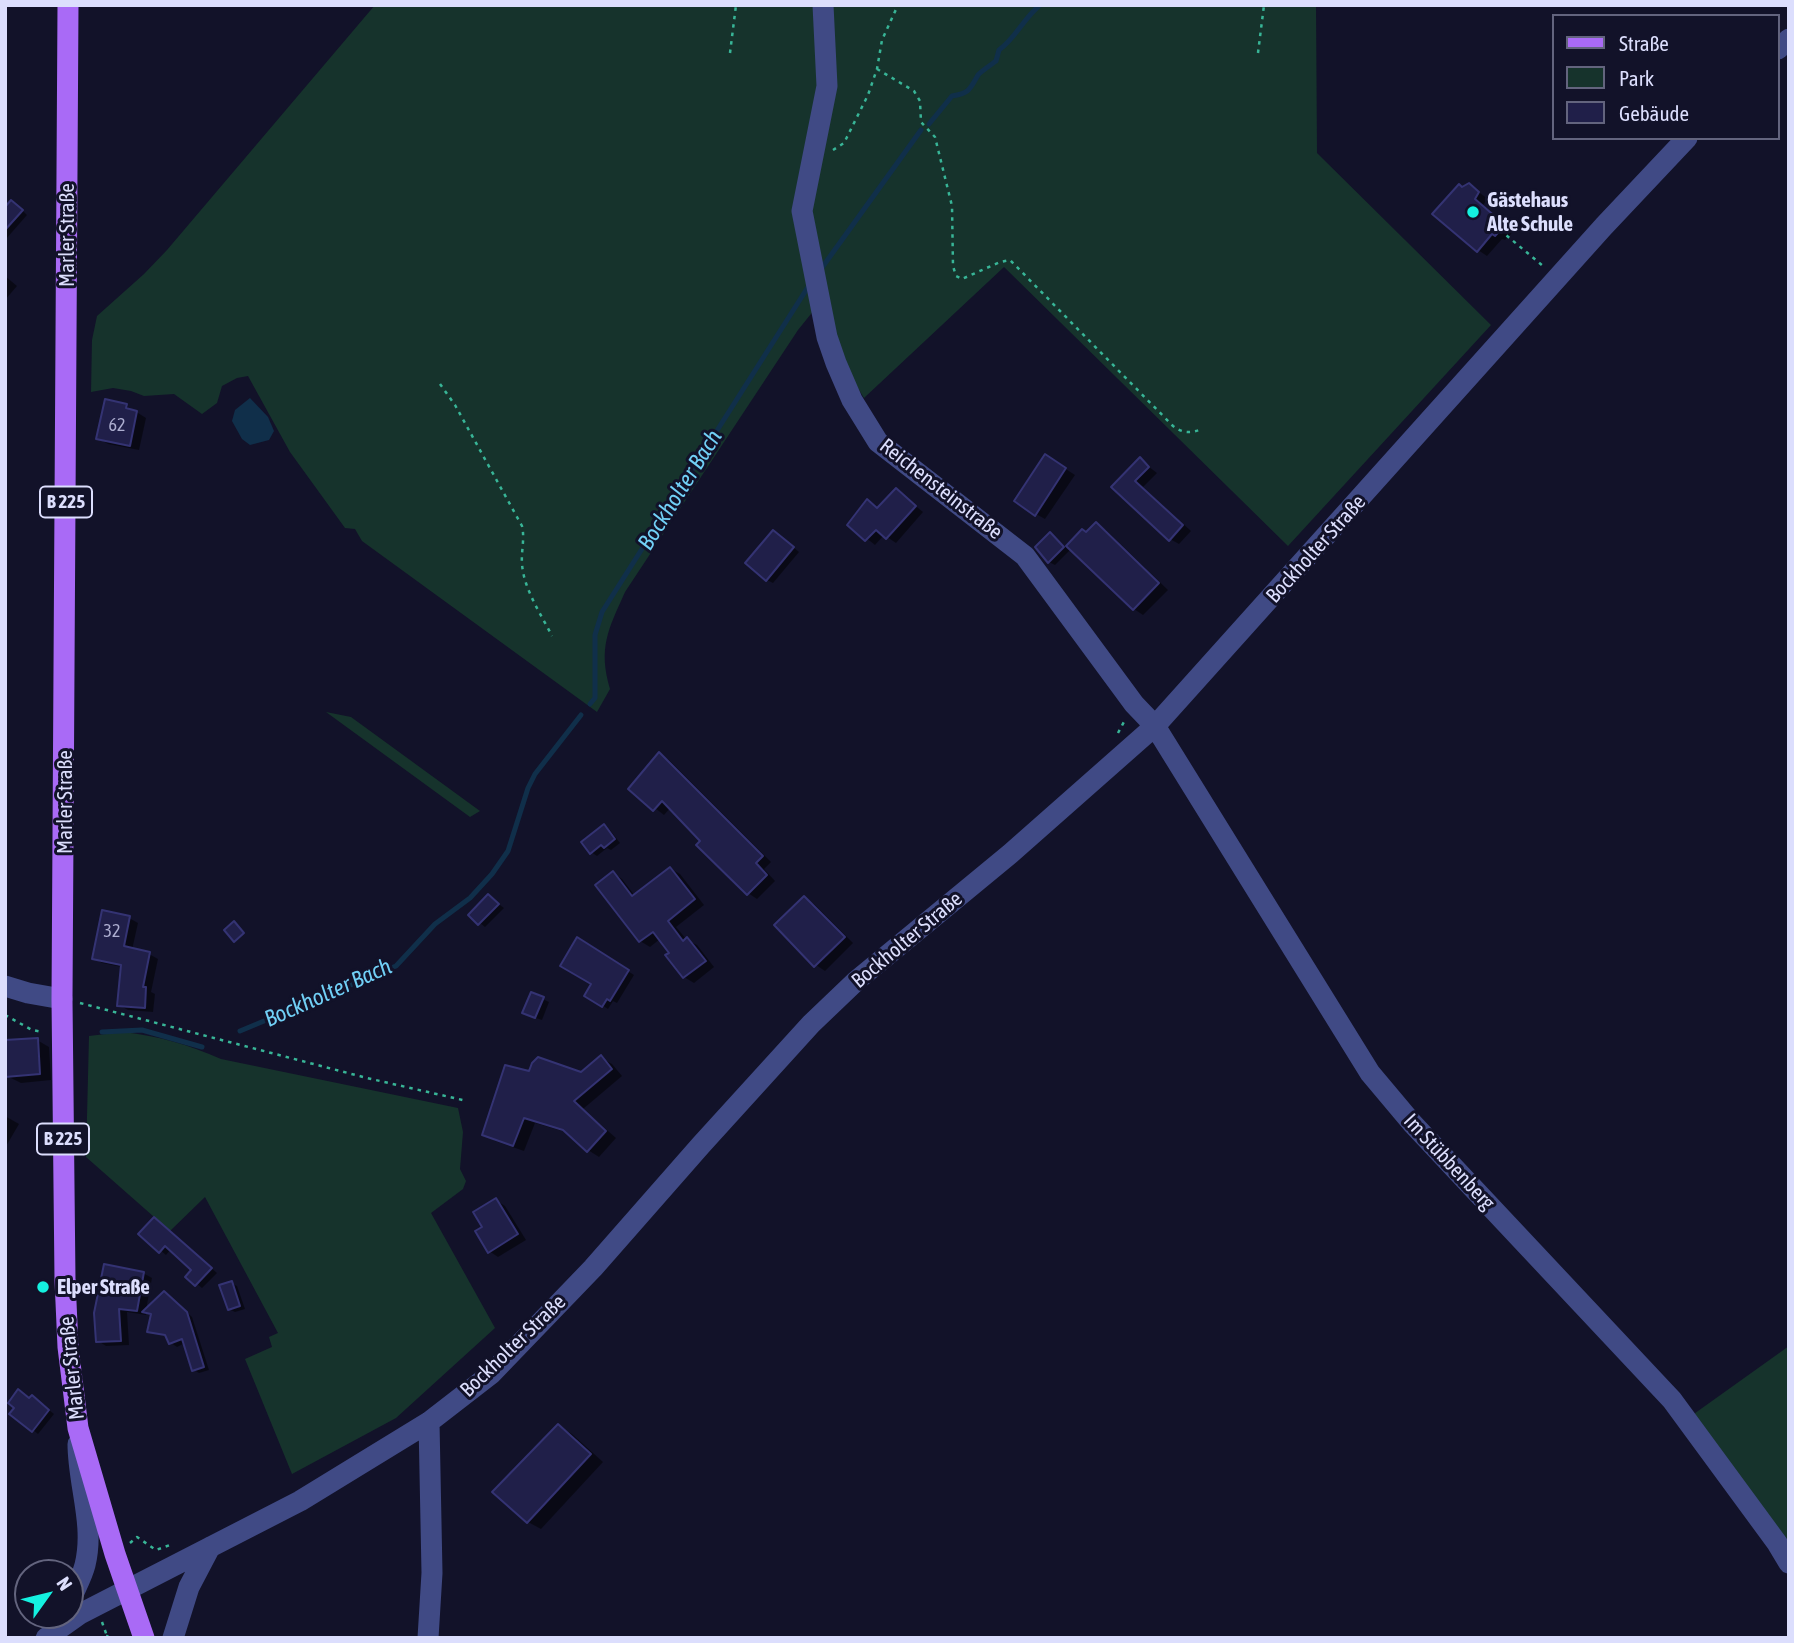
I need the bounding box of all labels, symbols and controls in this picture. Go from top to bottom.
legend [1552,14,1780,140]
text: Straße [1619,31,1669,55]
text: Park [1619,66,1654,90]
text: Gebäude [1619,101,1689,125]
street label: Marler Straße [54,183,80,287]
place label: Gästehaus Alte Schule [1487,187,1573,237]
marker: Gästehaus Alte Schule [1465,204,1481,220]
house number: 62 [109,414,125,436]
water label: Bockholter Bach [632,425,728,555]
street label: Reichensteinstraße [875,433,1007,545]
road number: B 225 [40,486,92,517]
street label: Bockholter Straße [1261,490,1371,608]
street label: Marler Straße [52,750,78,854]
street label: Bockholter Straße [847,886,967,994]
house number: 32 [104,920,120,942]
water label: Bockholter Bach [260,953,396,1033]
street label: Im Stübbenberg [1398,1109,1500,1215]
road number: B 225 [37,1124,89,1154]
place label: Elper Straße [57,1274,150,1300]
marker: Elper Straße [35,1279,51,1295]
street label: Bockholter Straße [455,1289,571,1403]
street label: Marler Straße [54,1315,90,1421]
north arrow [14,1559,84,1629]
text: N [52,1573,77,1594]

